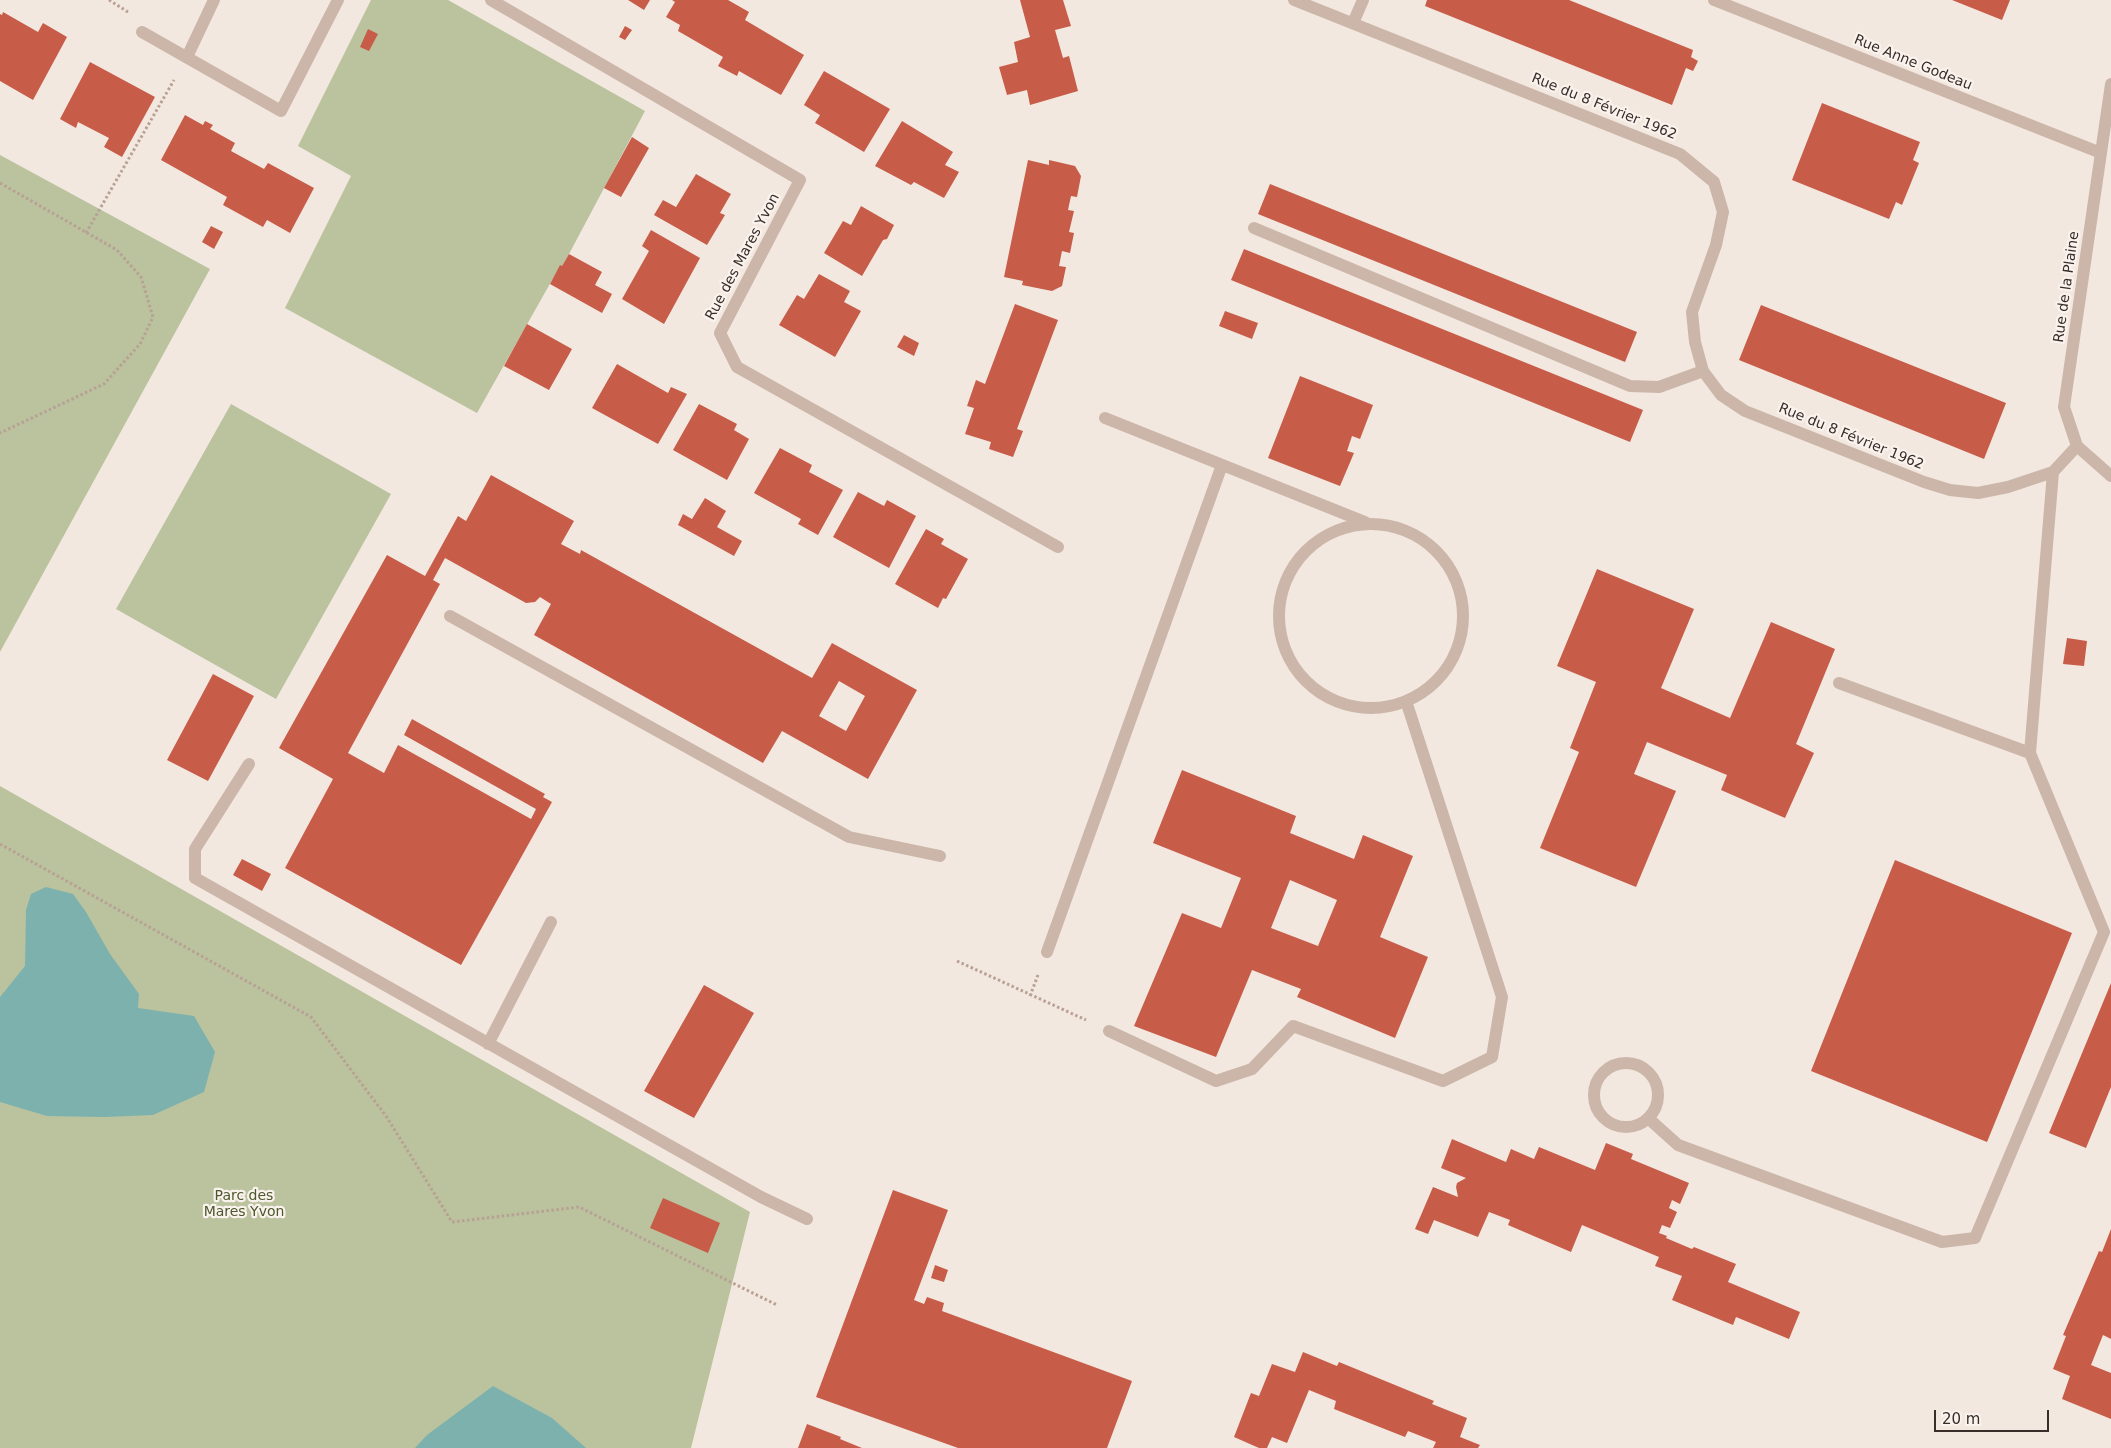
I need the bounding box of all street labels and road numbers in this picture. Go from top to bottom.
street label: Rue Anne Godeau [1852,32,1974,94]
street label: Rue du 8 Février 1962 [1529,70,1679,144]
street label: Rue des Mares Yvon [702,191,784,323]
street label: Rue de la Plaine [2051,230,2083,344]
street label: Rue du 8 Février 1962 [1776,400,1926,474]

